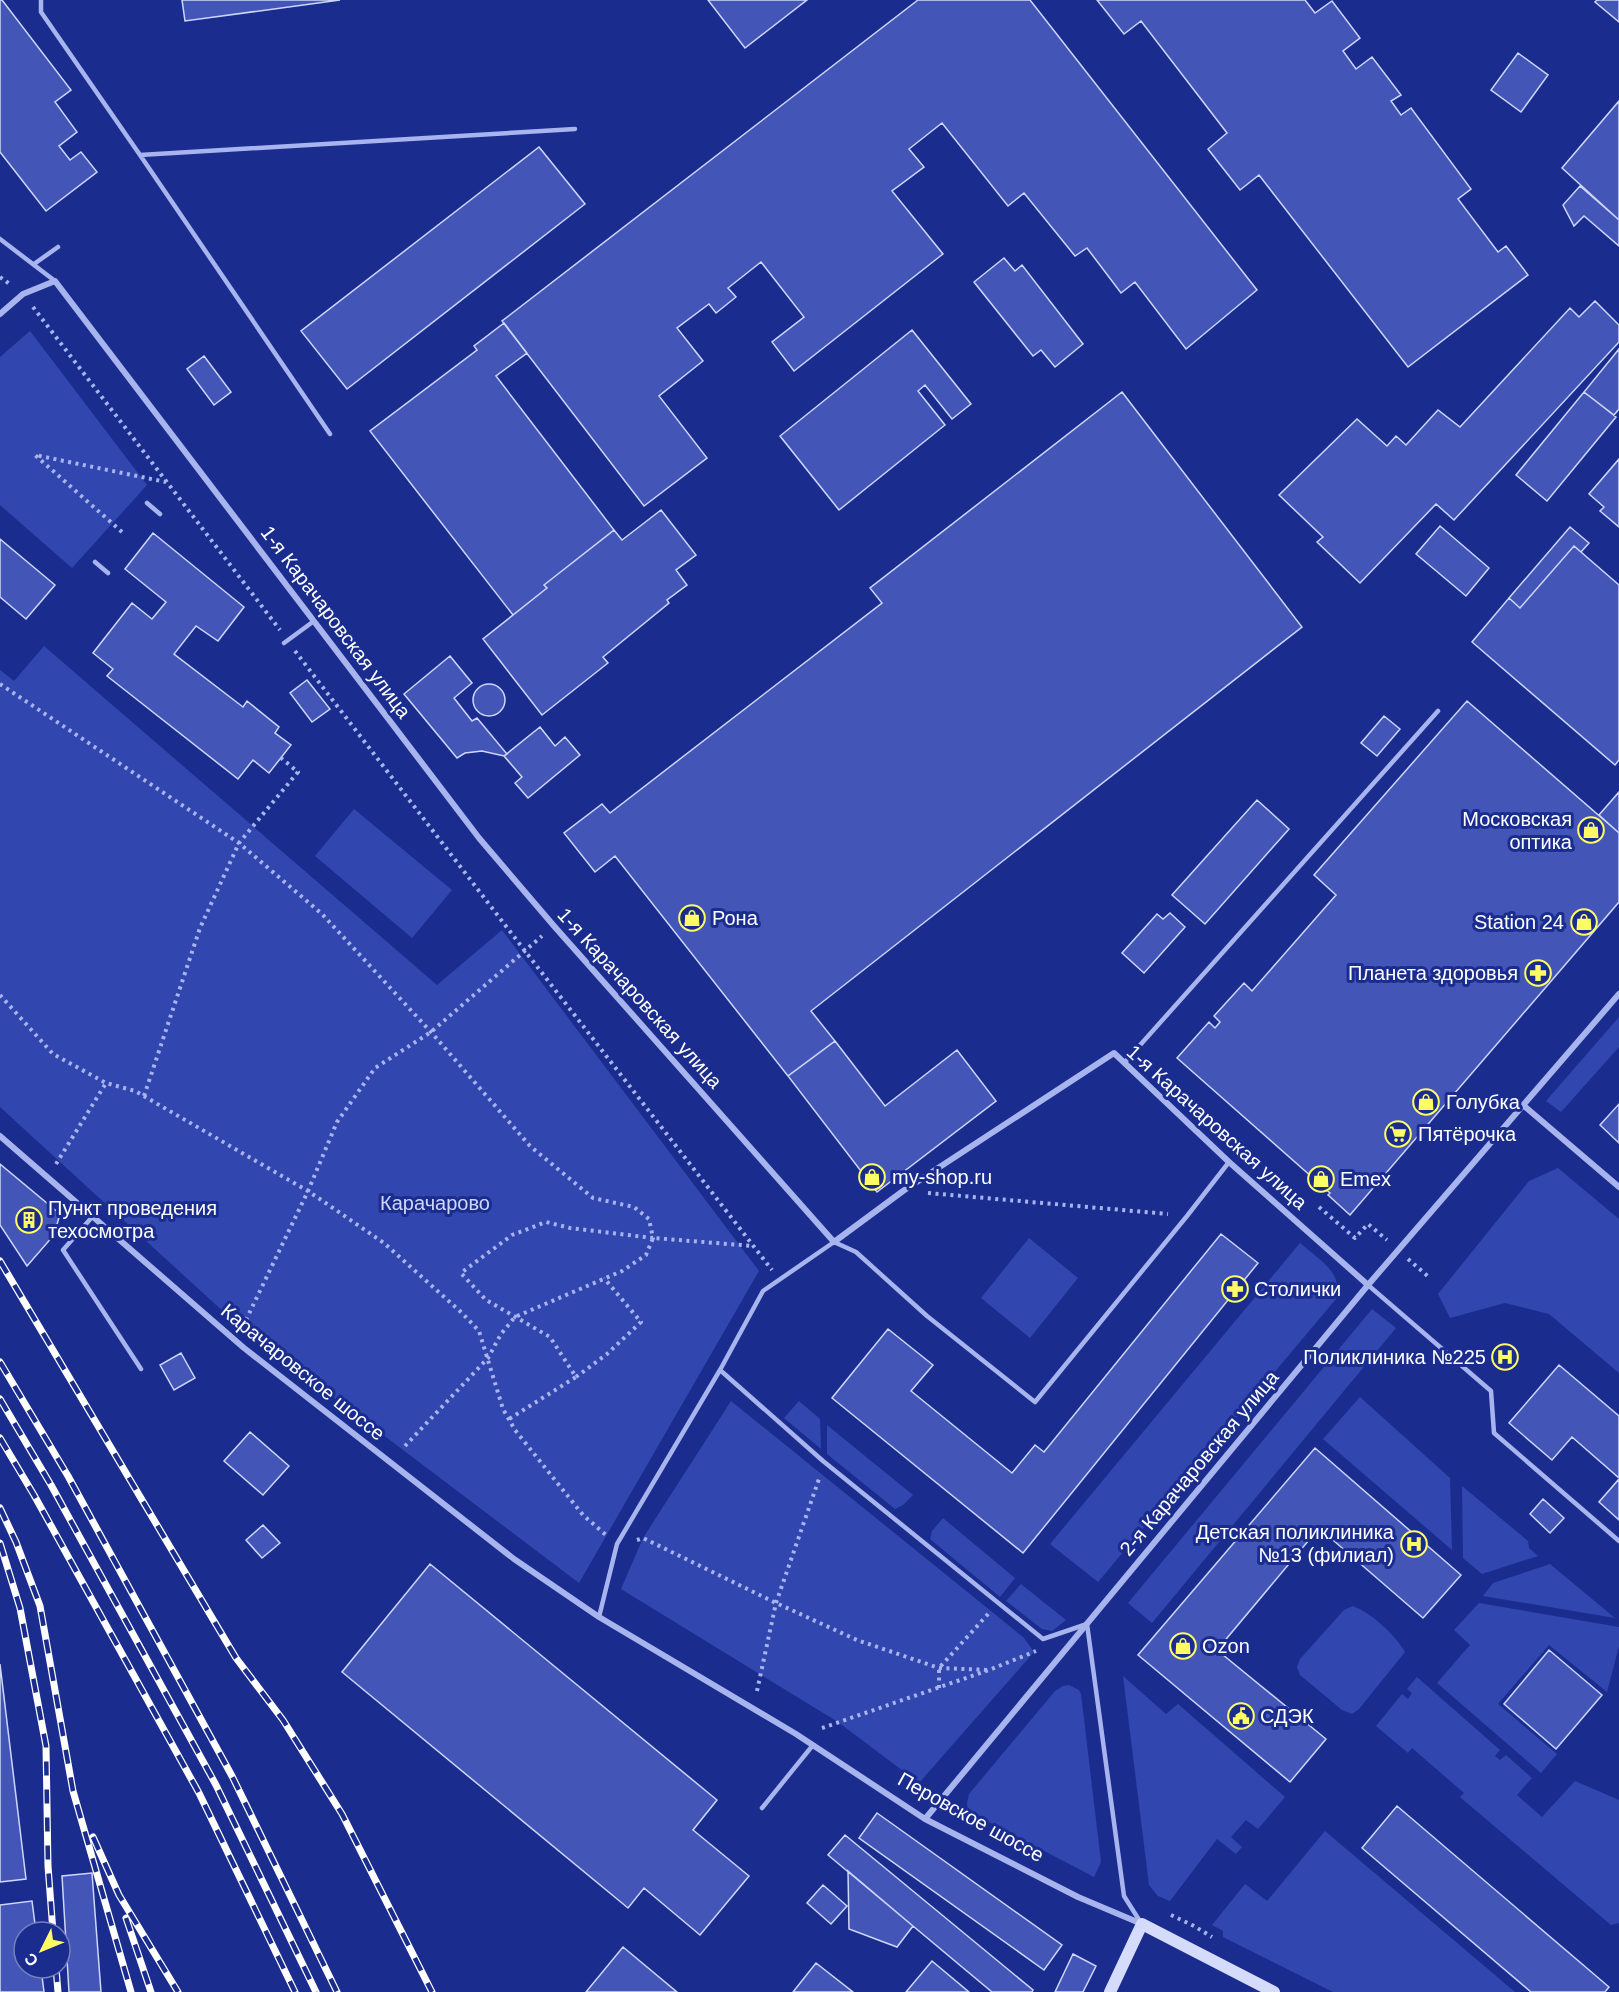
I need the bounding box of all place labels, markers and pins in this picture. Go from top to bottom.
place label: Московская оптика [1462,808,1573,853]
shop icon: Московская оптика [1576,815,1606,845]
shop icon: Рона [677,903,707,933]
place label: Рона [712,907,759,929]
shop icon: Station 24 [1569,907,1599,937]
place label: Station 24 [1474,911,1564,933]
pharmacy icon: Планета здоровья [1523,958,1553,988]
place label: Планета здоровья [1348,962,1518,984]
shop icon: Голубка [1411,1087,1441,1117]
place label: Голубка [1446,1091,1521,1113]
supermarket icon: Пятёрочка [1383,1119,1413,1149]
place label: Пятёрочка [1418,1123,1517,1145]
shop icon: my-shop.ru [857,1162,887,1192]
shop icon: Emex [1306,1164,1336,1194]
place label: my-shop.ru [892,1166,992,1188]
place label: Emex [1340,1168,1391,1190]
place label: Пункт проведения техосмотра [48,1197,217,1242]
building icon: Пункт проведения техосмотра [14,1205,44,1235]
pharmacy icon: Столички [1220,1274,1250,1304]
place label: Столички [1254,1278,1341,1300]
hospital icon: Поликлиника №225 [1490,1342,1520,1372]
place label: Поликлиника №225 [1303,1346,1486,1368]
place label: Детская поликлиника №13 (филиал) [1196,1521,1395,1566]
hospital icon: Детская поликлиника №13 (филиал) [1399,1529,1429,1559]
shop icon: Ozon [1168,1631,1198,1661]
place label: Ozon [1202,1635,1250,1657]
public building icon: СДЭК [1226,1701,1256,1731]
place label: СДЭК [1260,1705,1314,1727]

